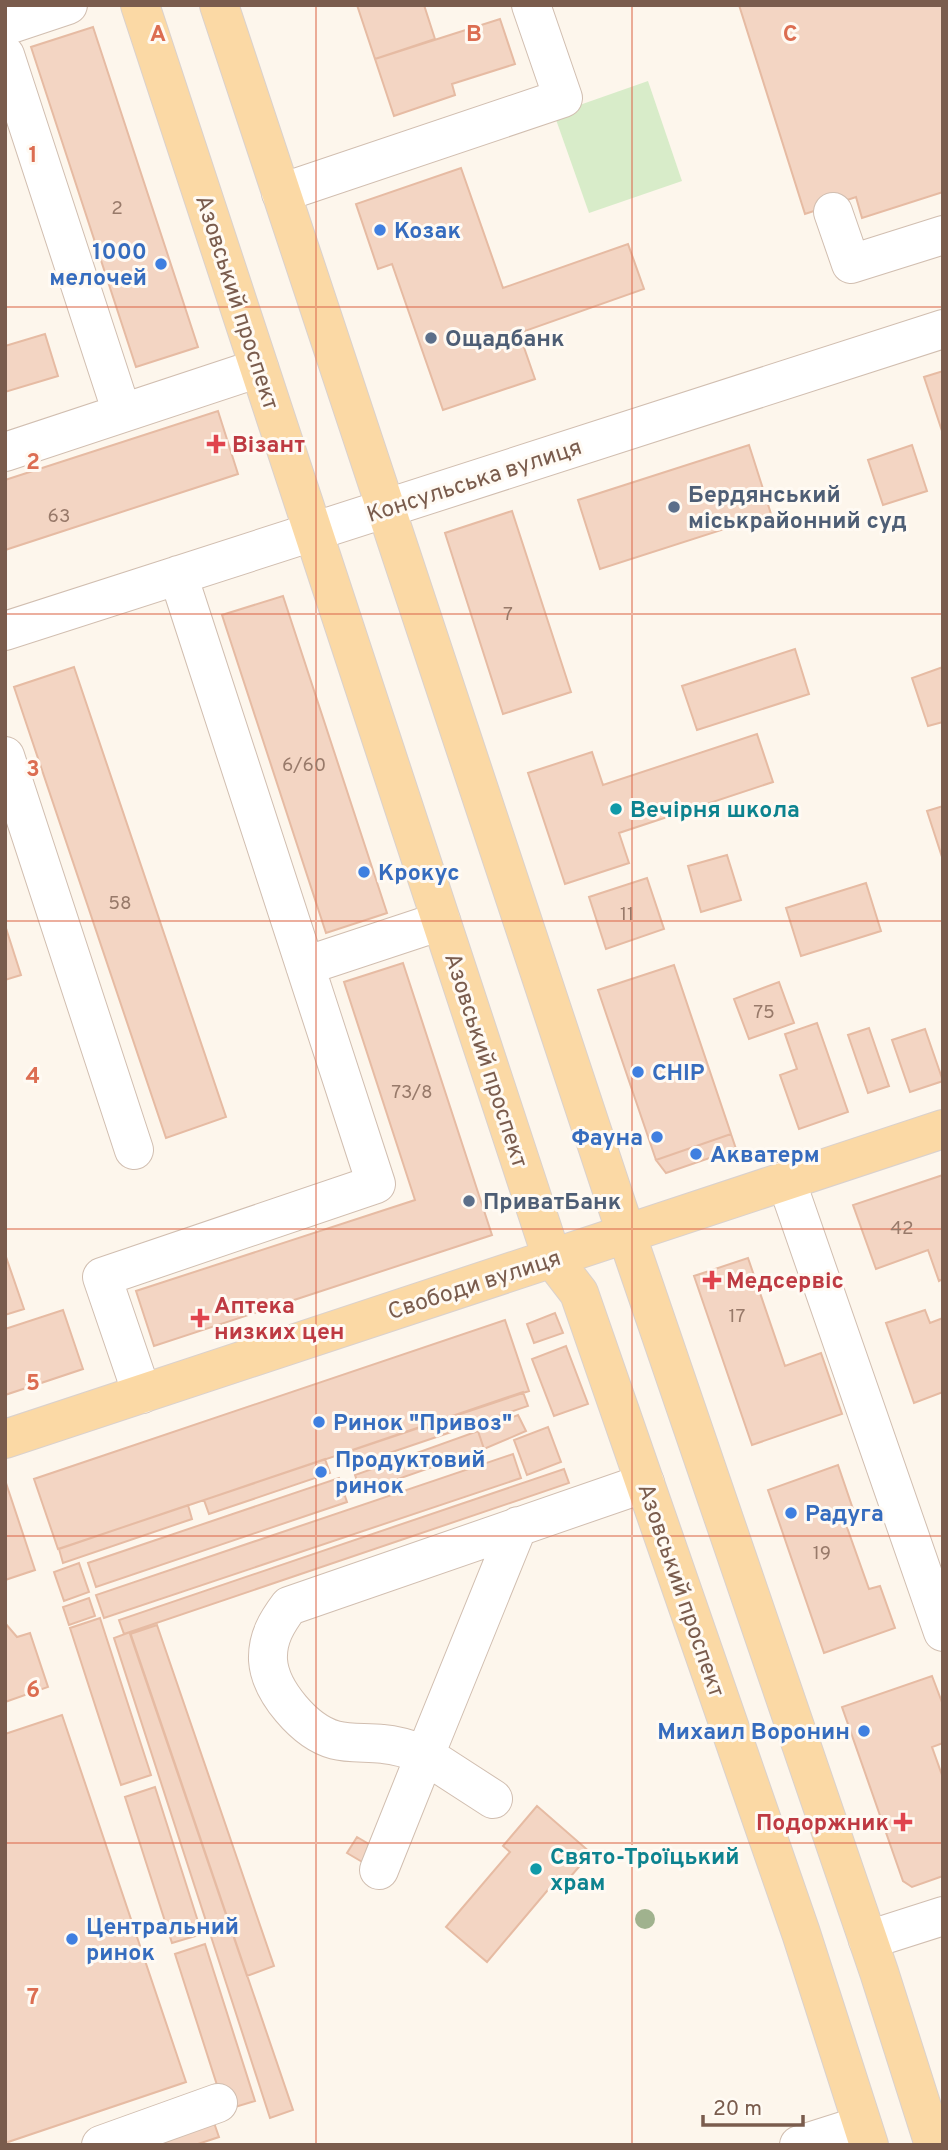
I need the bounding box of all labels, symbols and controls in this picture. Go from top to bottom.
text: A [150,21,166,50]
text: B [466,21,482,50]
text: C [783,21,797,50]
text: 1 [28,142,38,171]
street label: Азовський проспект [187,192,284,414]
house number: 2 [111,197,123,221]
place label: Козак [394,218,461,247]
marker: Козак [372,222,388,238]
place label: 1000 мелочей [49,239,147,294]
marker: 1000 мелочей [153,256,169,272]
place label: Ощадбанк [445,326,565,355]
marker: Ощадбанк [423,330,439,346]
place label: Візант [232,432,305,461]
marker: Візант [206,434,226,454]
street label: Консульська вулиця [364,434,586,531]
text: 2 [26,449,40,478]
place label: Бердянський міськрайонний суд [688,482,907,537]
marker: Бердянський міськрайонний суд [666,499,682,515]
house number: 63 [48,505,70,529]
house number: 7 [503,603,513,627]
house number: 6/60 [282,754,326,778]
text: 3 [26,756,40,785]
place label: Вечірня школа [630,797,800,826]
marker: Вечірня школа [608,801,624,817]
place label: Крокус [378,860,460,889]
marker: Крокус [356,864,372,880]
house number: 58 [108,892,132,916]
house number: 11 [620,903,634,927]
street label: Азовський проспект [436,950,533,1172]
house number: 75 [753,1001,775,1025]
place label: CHIP [652,1060,705,1089]
text: 4 [26,1063,40,1092]
marker: CHIP [630,1064,646,1080]
house number: 73/8 [391,1081,433,1105]
place label: Фауна [571,1125,643,1154]
marker: Фауна [649,1129,665,1145]
place label: Акватерм [710,1142,820,1171]
marker: Акватерм [688,1146,704,1162]
place label: ПриватБанк [483,1189,621,1218]
marker: ПриватБанк [461,1193,477,1209]
house number: 42 [890,1217,914,1241]
street label: Свободи вулиця [385,1245,565,1328]
place label: Медсервіс [726,1268,844,1297]
marker: Медсервіс [704,1272,720,1288]
place label: Аптека низких цен [214,1293,344,1348]
house number: 17 [729,1305,746,1329]
marker: Аптека низких цен [192,1310,208,1326]
text: 5 [26,1370,40,1399]
place label: Ринок "Привоз" [333,1410,512,1439]
marker: Ринок "Привоз" [311,1414,327,1430]
place label: Продуктовий ринок [335,1447,486,1502]
marker: Продуктовий ринок [313,1464,329,1480]
street label: Азовський проспект [629,1480,730,1701]
place label: Радуга [805,1501,884,1530]
marker: Радуга [783,1505,799,1521]
house number: 19 [813,1542,831,1566]
text: 6 [26,1677,40,1706]
place label: Михаил Воронин [657,1719,850,1748]
marker: Михаил Воронин [856,1723,872,1739]
place label: Подоржник [756,1810,889,1839]
marker: Подоржник [895,1814,911,1830]
place label: Свято-Троїцький храм [550,1844,739,1899]
marker: Свято-Троїцький храм [528,1861,544,1877]
place label: Центральний ринок [86,1914,239,1969]
marker: Центральний ринок [64,1931,80,1947]
text: 7 [27,1984,39,2013]
scale bar [703,2084,803,2128]
text: 20 m [713,2096,762,2123]

